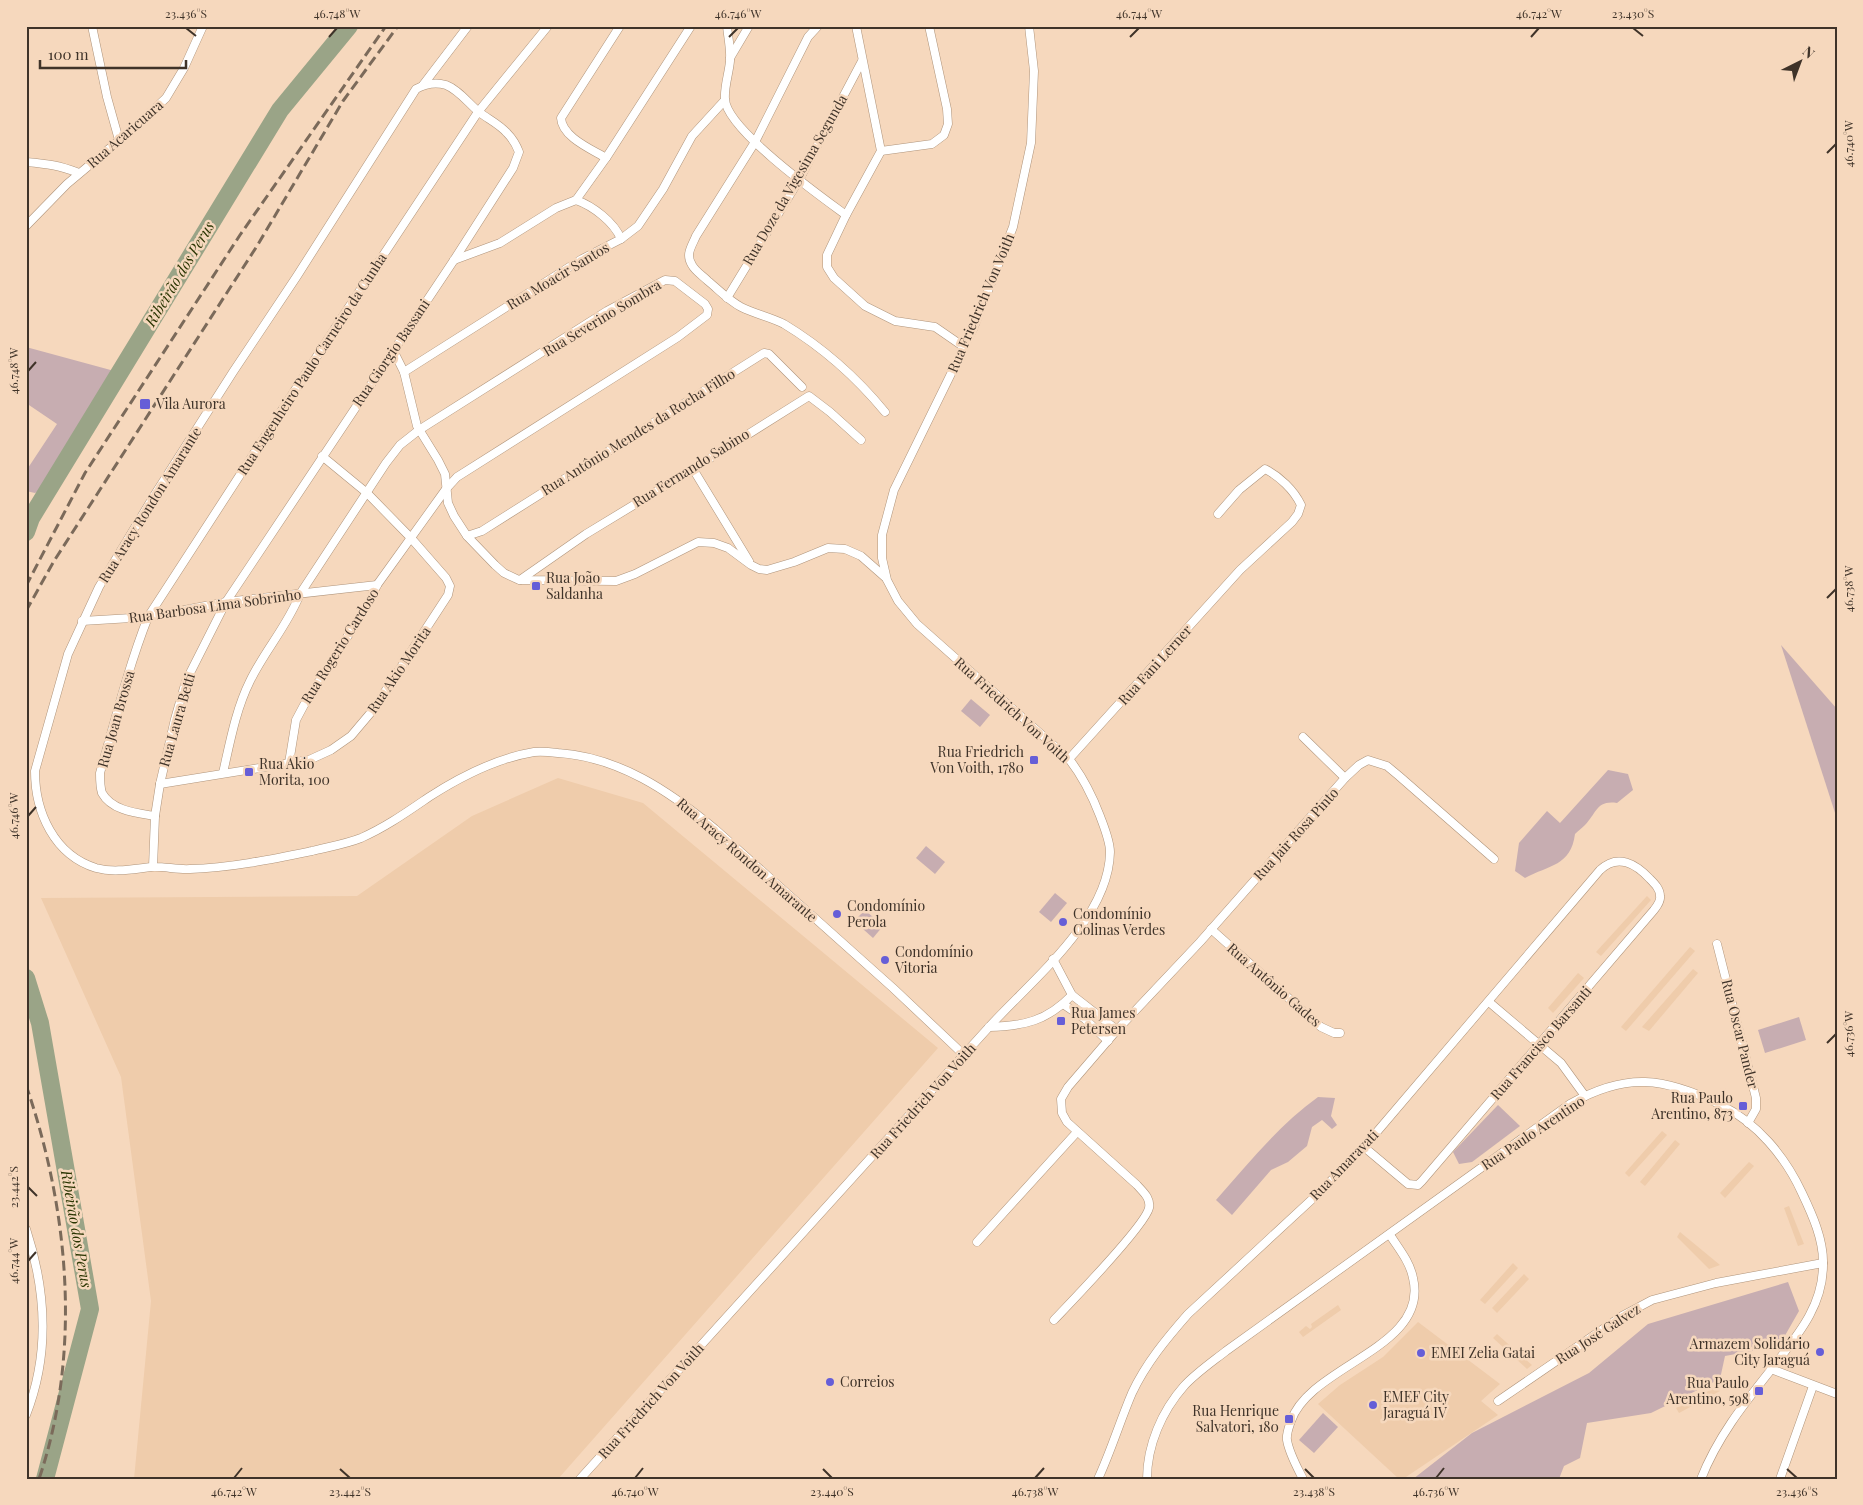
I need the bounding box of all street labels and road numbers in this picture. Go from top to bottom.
street label: Rua Doze da Vigesima Segunda [738,91,851,269]
street label: Rua Acaricuara [83,95,167,172]
street label: Rua Friedrich Von Voith [943,230,1019,375]
street label: Rua Moacir Santos [503,238,612,314]
street label: Rua Engenheiro Paulo Carneiro da Cunha [233,249,391,478]
street label: Rua Severino Sombra [539,275,664,360]
street label: Rua Giorgio Bassani [348,295,434,410]
street label: Rua Antônio Mendes da Rocha Filho [537,364,739,499]
street label: Rua Aracy Rondon Amarante [94,423,205,586]
street label: Rua Fernando Sabino [629,424,753,511]
street label: Rua Barbosa Lima Sobrinho [127,584,303,627]
street label: Rua Rogerio Cardoso [296,584,383,707]
street label: Rua Fani Lerner [1114,620,1196,709]
street label: Rua Akio Morita [363,623,435,717]
street label: Rua Friedrich Von Voith [950,653,1075,767]
street label: Rua Joan Brossa [93,668,138,770]
street label: Rua Laura Betti [154,671,199,769]
street label: Rua Jair Rosa Pinto [1249,783,1343,884]
street label: Rua Aracy Rondon Amarante [673,793,822,926]
street label: Rua Antônio Gades [1223,939,1325,1031]
street label: Rua Oscar Pander [1718,977,1763,1091]
street label: Rua Francisco Barsanti [1486,982,1595,1104]
street label: Rua Friedrich Von Voith [866,1038,980,1163]
street label: Rua Paulo Arentino [1477,1091,1588,1174]
street label: Rua Amaravati [1305,1125,1382,1204]
street label: Rua José Galvez [1552,1299,1644,1368]
street label: Rua Friedrich Von Voith [594,1338,708,1463]

